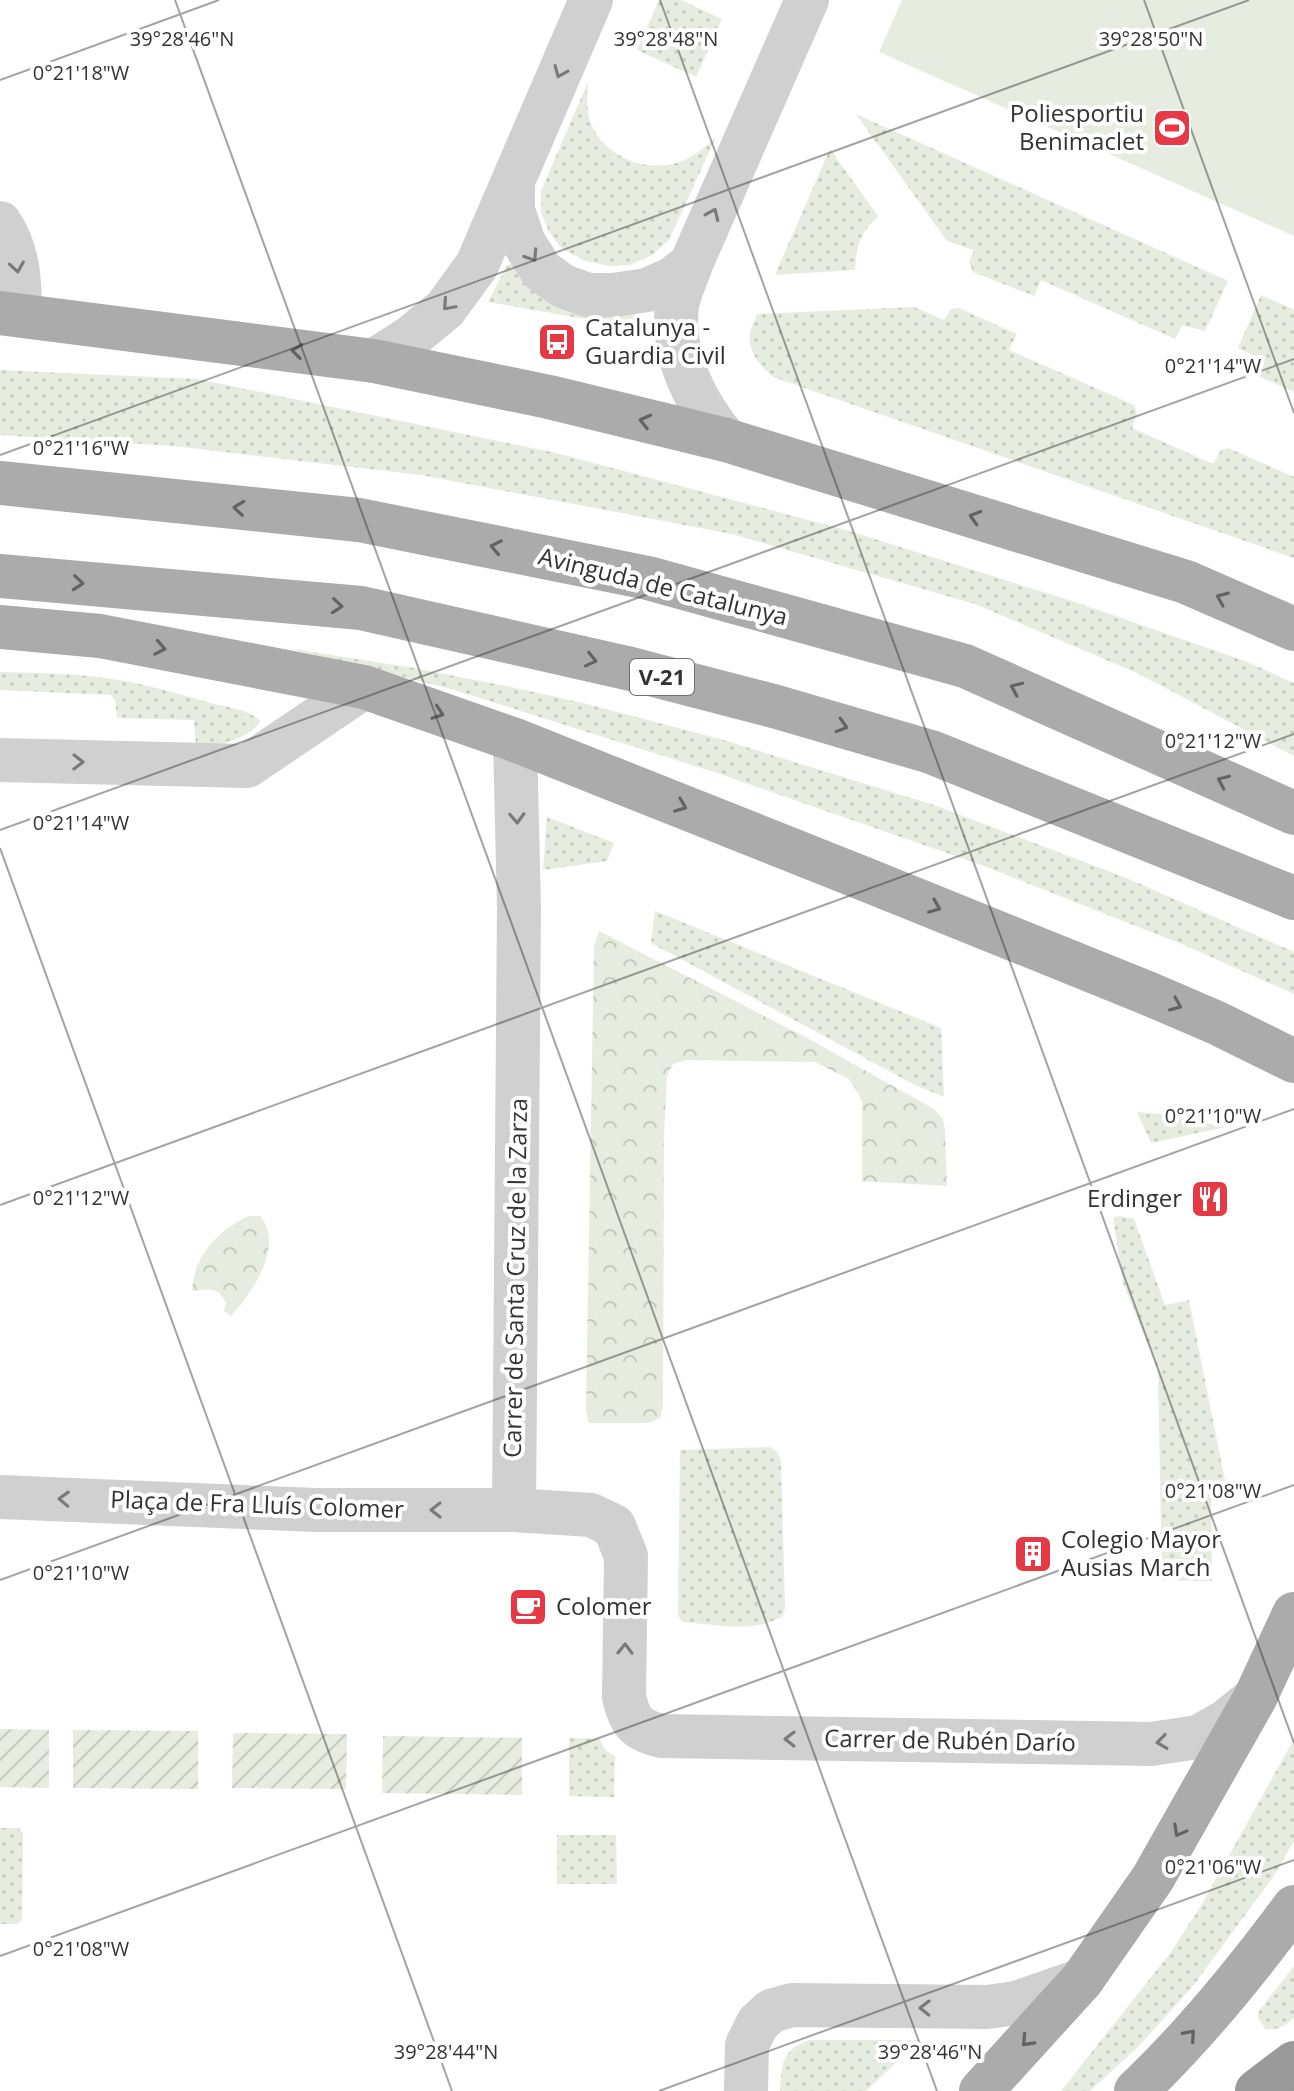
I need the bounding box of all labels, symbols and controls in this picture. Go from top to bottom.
text: 39°28'46"N [130,25,234,52]
text: 39°28'48"N [614,25,718,52]
text: 39°28'50"N [1099,25,1203,52]
text: 0°21'18"W [33,59,130,86]
one-way arrow [554,64,570,78]
place label: Poliesportiu Benimaclet [1010,96,1144,157]
sports icon: Poliesportiu Benimaclet [1151,107,1193,149]
one-way arrow [703,208,719,222]
one-way arrow [523,247,538,261]
one-way arrow [8,260,25,274]
one-way arrow [443,295,457,310]
place label: Catalunya - Guardia Civil [585,310,726,371]
bus stop icon: Catalunya - Guardia Civil [536,321,578,363]
one-way arrow [290,342,303,359]
text: 0°21'14"W [1165,352,1262,379]
one-way arrow [639,413,653,430]
text: 0°21'16"W [33,434,130,461]
one-way arrow [232,499,245,516]
one-way arrow [969,510,983,526]
street label: Avinguda de Catalunya [535,539,791,632]
one-way arrow [489,540,502,557]
one-way arrow [72,574,85,591]
one-way arrow [1216,591,1231,607]
one-way arrow [331,597,344,614]
one-way arrow [153,639,167,656]
one-way arrow [583,651,597,668]
road number: V-21 [630,659,694,695]
one-way arrow [1010,682,1024,698]
one-way arrow [430,703,444,720]
one-way arrow [835,717,849,733]
text: 0°21'12"W [1165,727,1262,754]
one-way arrow [72,753,85,771]
one-way arrow [1217,775,1231,791]
one-way arrow [673,796,687,813]
text: 0°21'14"W [33,809,130,836]
one-way arrow [509,812,526,825]
one-way arrow [927,897,941,914]
one-way arrow [1167,996,1182,1012]
street label: Carrer de Santa Cruz de la Zarza [495,1098,534,1458]
text: 0°21'10"W [1165,1102,1262,1129]
restaurant icon: Erdinger [1189,1178,1231,1220]
place label: Erdinger [1087,1181,1182,1214]
text: 0°21'12"W [33,1184,130,1211]
text: 0°21'08"W [1165,1477,1262,1504]
street label: Plaça de Fra Lluís Colomer [110,1482,405,1525]
one-way arrow [57,1490,70,1507]
one-way arrow [429,1501,442,1519]
place label: Colegio Mayor Ausias March [1061,1522,1221,1583]
building icon: Colegio Mayor Ausias March [1012,1533,1054,1575]
text: 0°21'10"W [33,1559,130,1586]
cafe icon: Colomer [507,1586,549,1628]
place label: Colomer [556,1589,652,1622]
one-way arrow [616,1642,633,1655]
street label: Carrer de Rubén Darío [824,1721,1076,1758]
one-way arrow [783,1730,796,1747]
one-way arrow [1155,1733,1169,1750]
one-way arrow [1173,1823,1189,1837]
text: 0°21'06"W [1165,1853,1262,1880]
text: 0°21'08"W [33,1935,130,1962]
one-way arrow [918,1999,931,2016]
one-way arrow [1180,2029,1194,2044]
one-way arrow [1021,2032,1036,2046]
text: 39°28'44"N [394,2038,498,2065]
text: 39°28'46"N [878,2038,982,2065]

